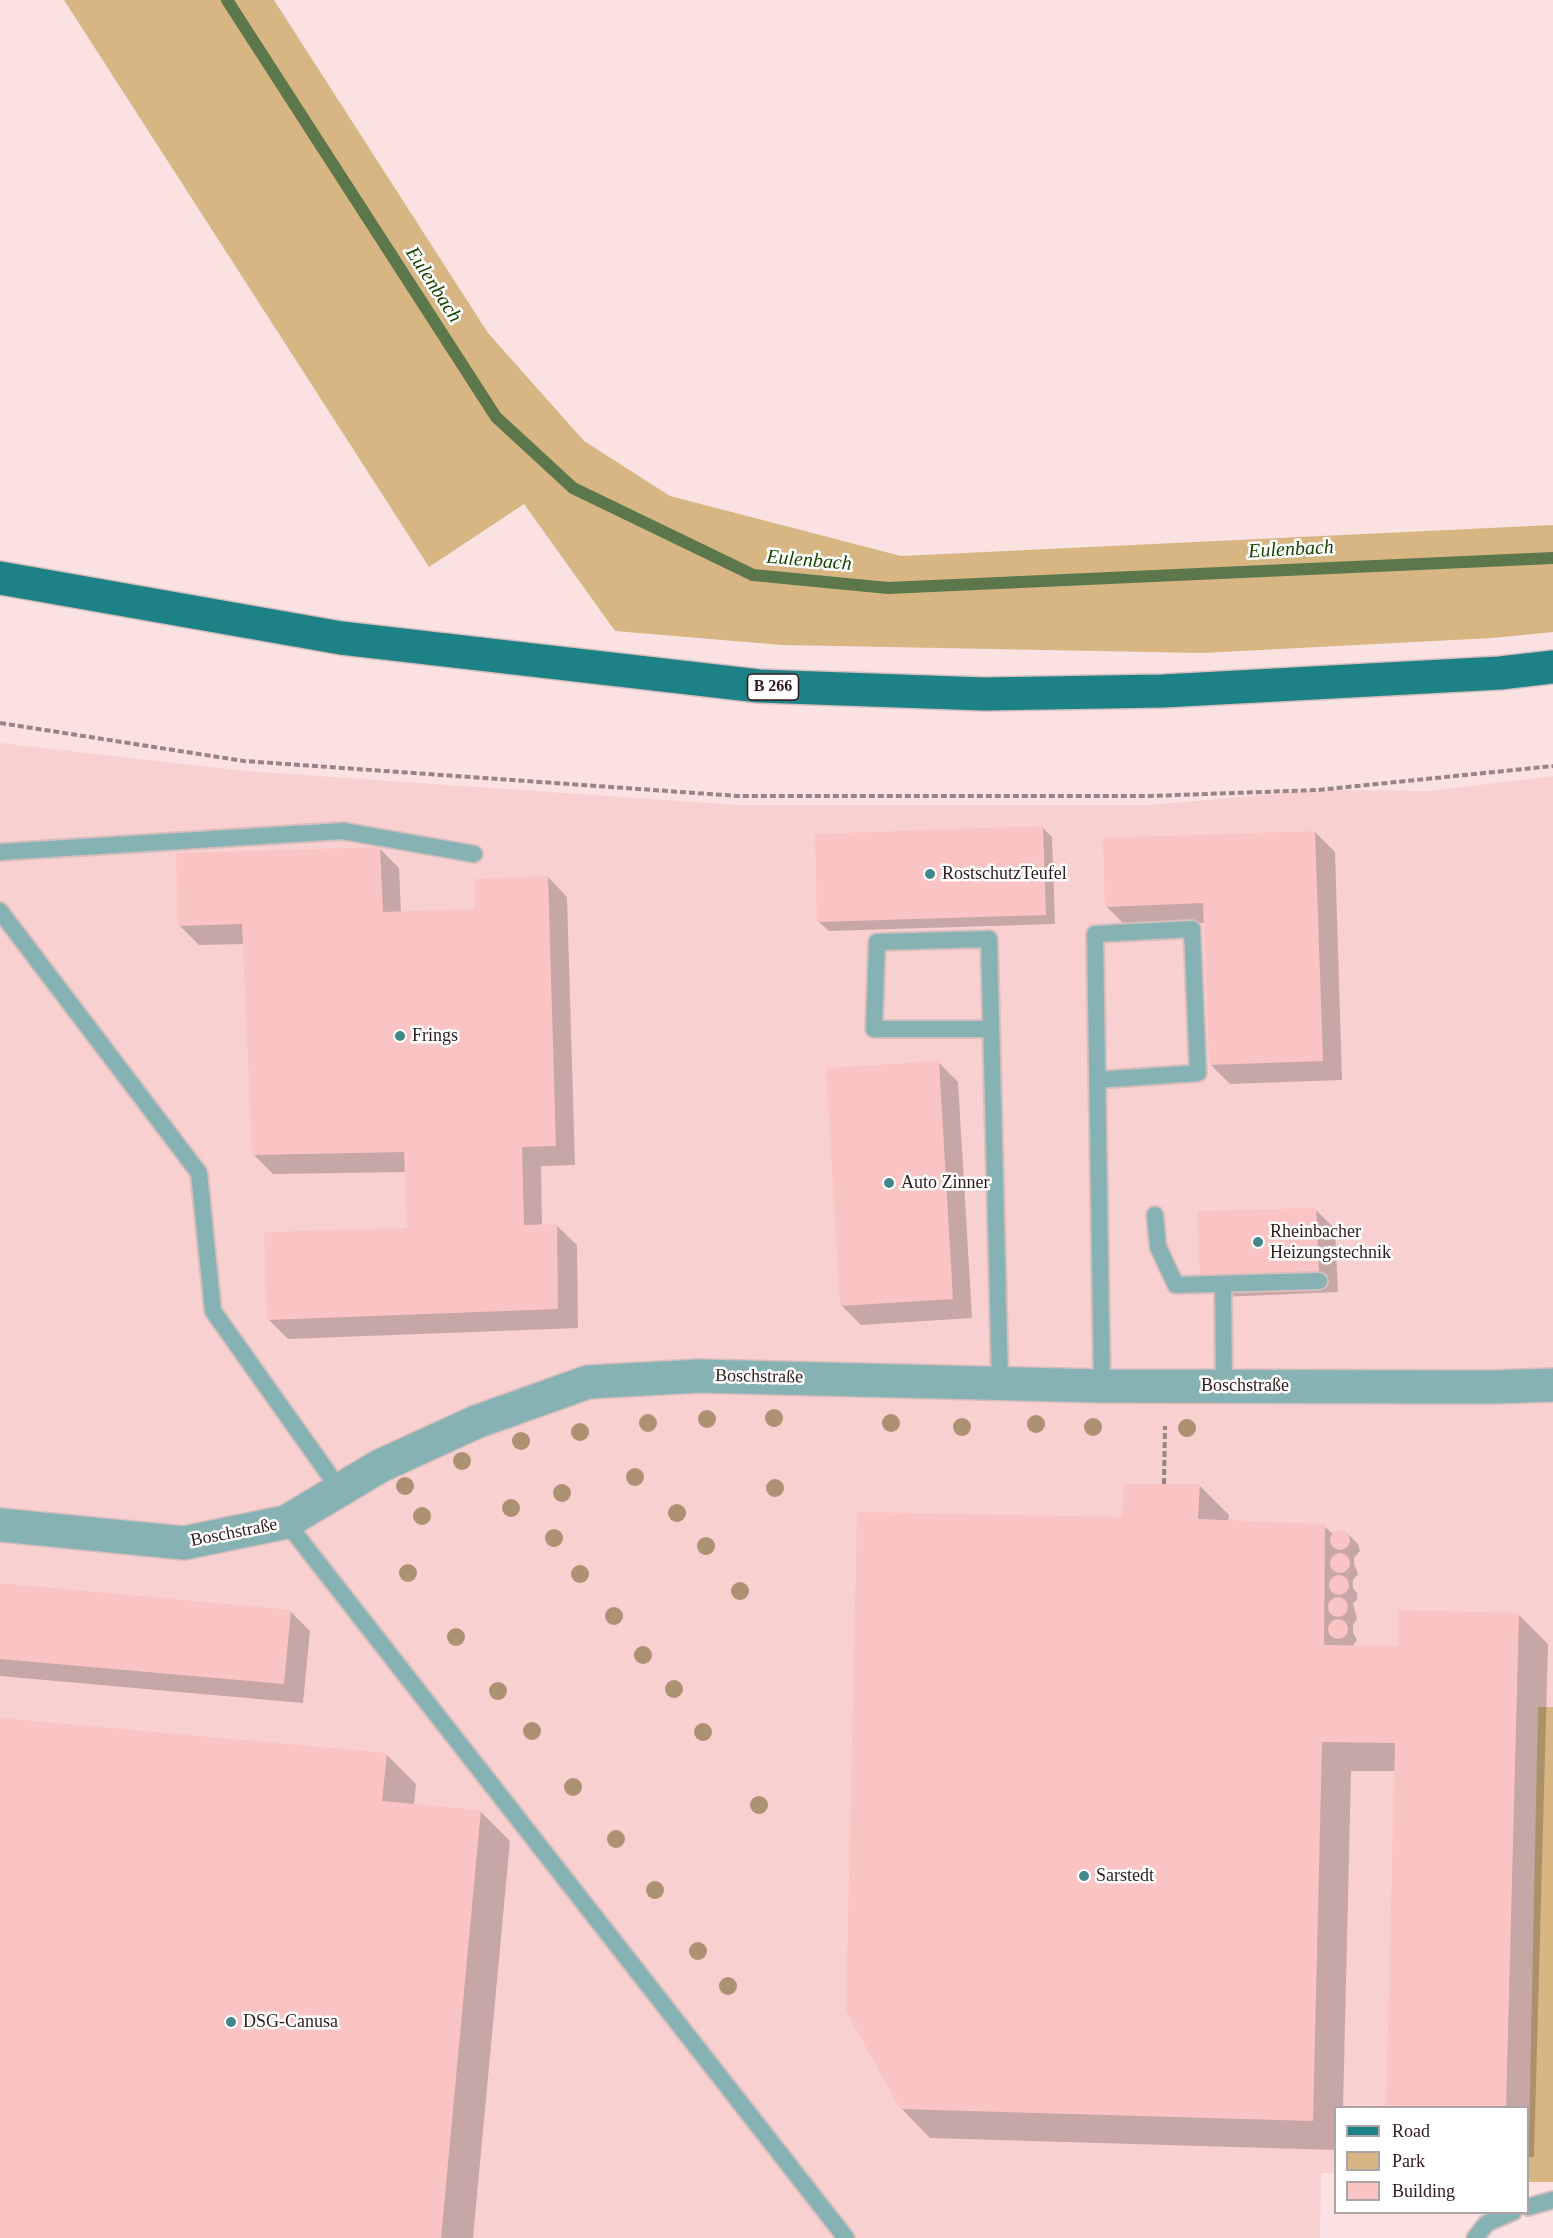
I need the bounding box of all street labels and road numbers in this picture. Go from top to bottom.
road number: B 266 [748,674,798,700]
street label: Boschstraße [715,1365,803,1389]
street label: Boschstraße [1201,1375,1289,1397]
street label: Boschstraße [189,1514,279,1552]

